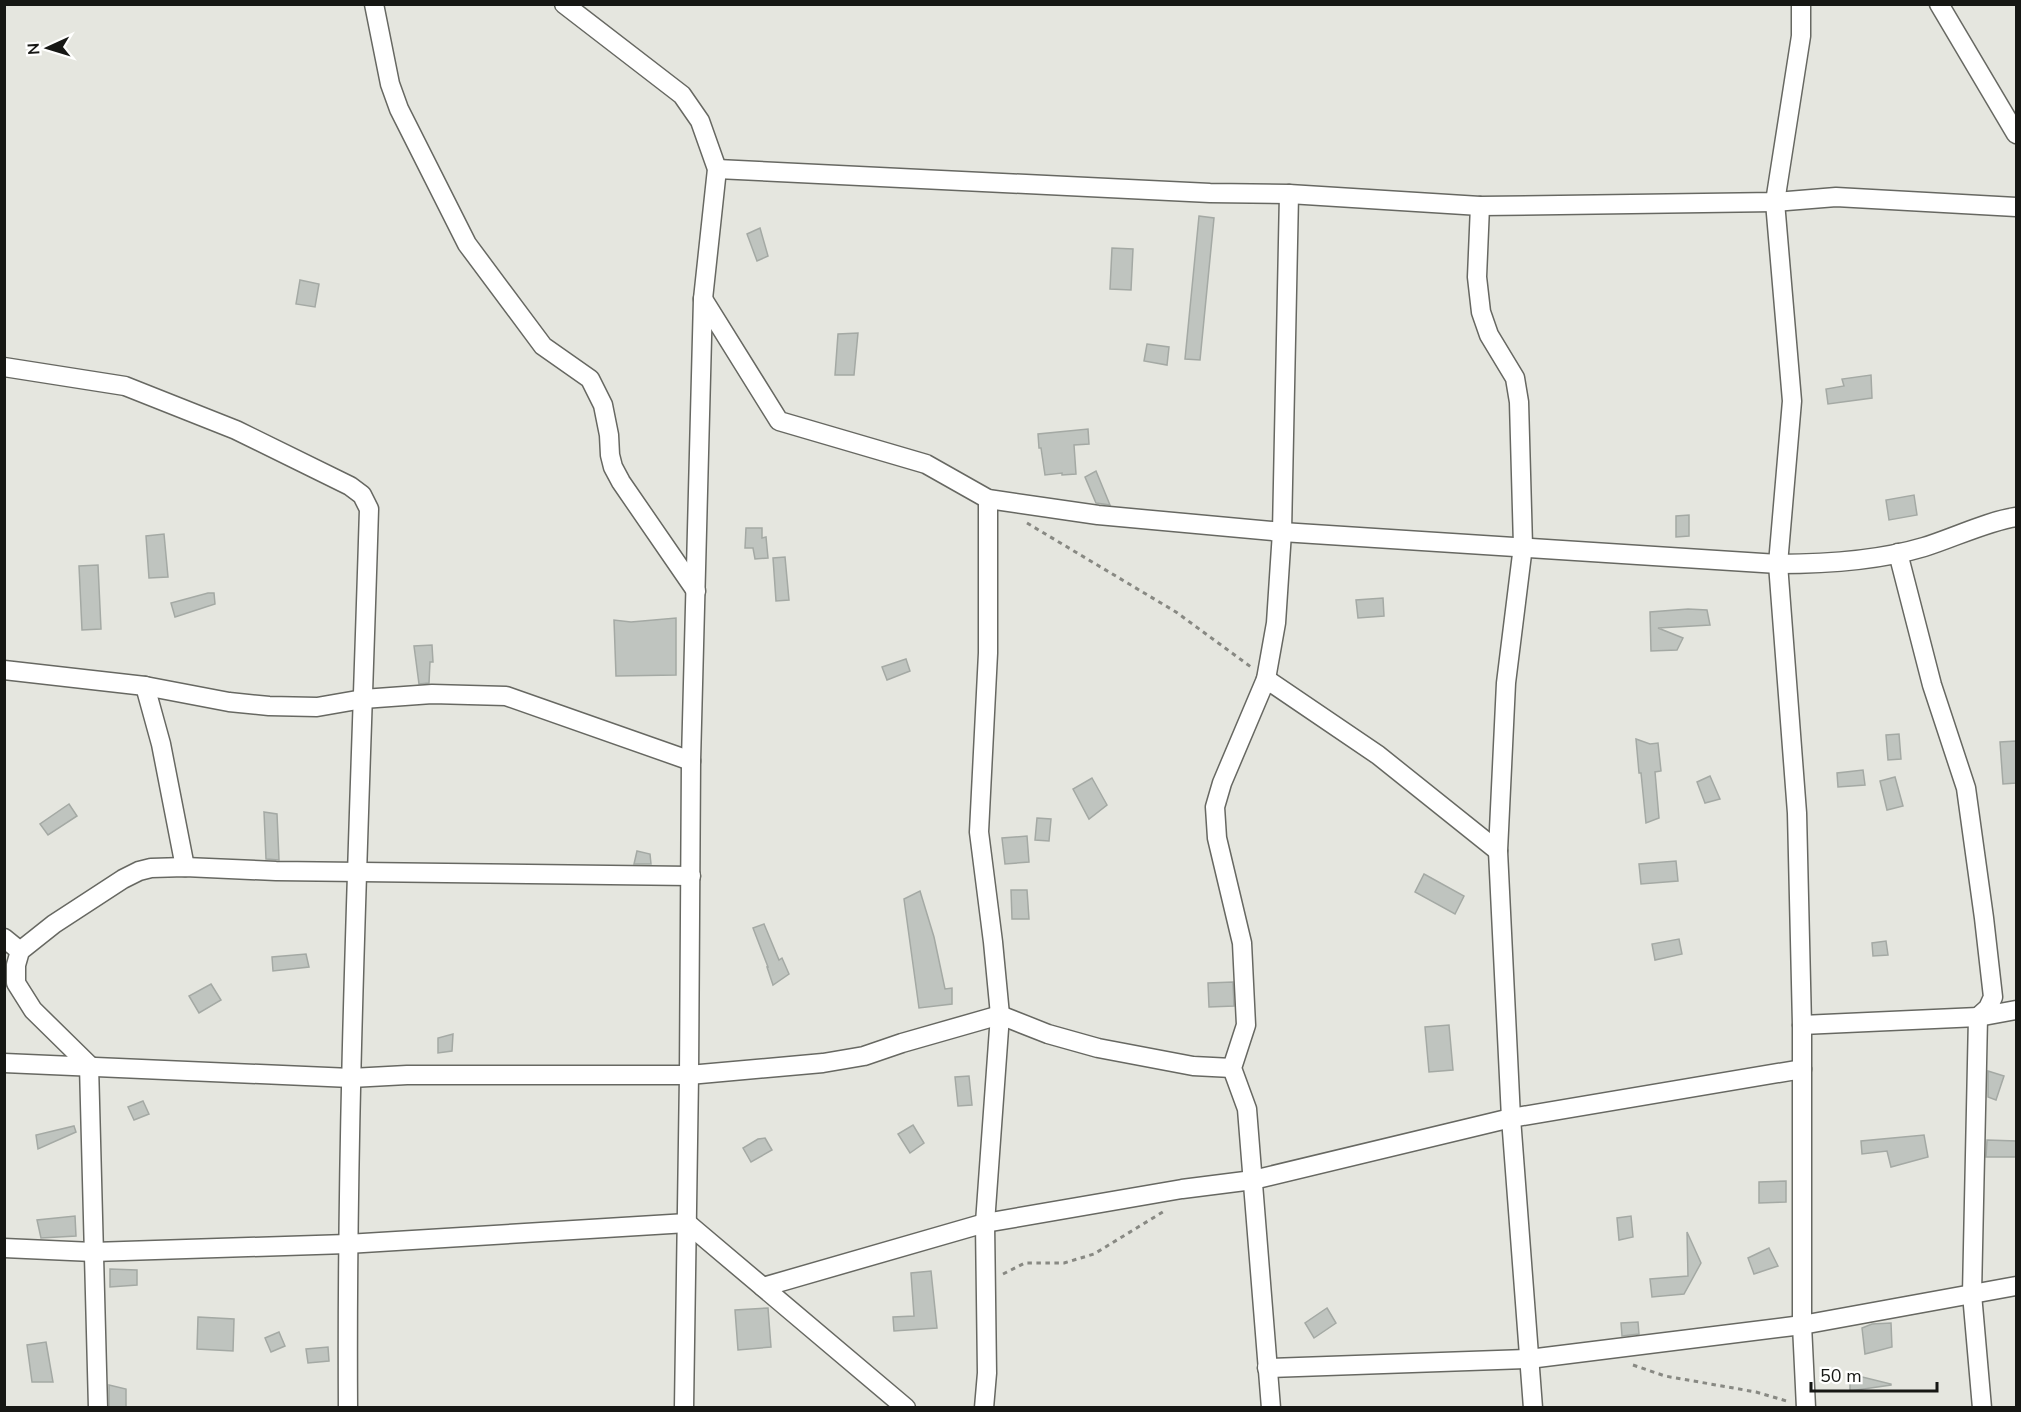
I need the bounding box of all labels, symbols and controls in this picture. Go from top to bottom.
north arrow [18,18,78,78]
text: N [23,42,45,56]
scale bar [1811,1355,1937,1393]
text: 50 m [1820,1364,1862,1388]

